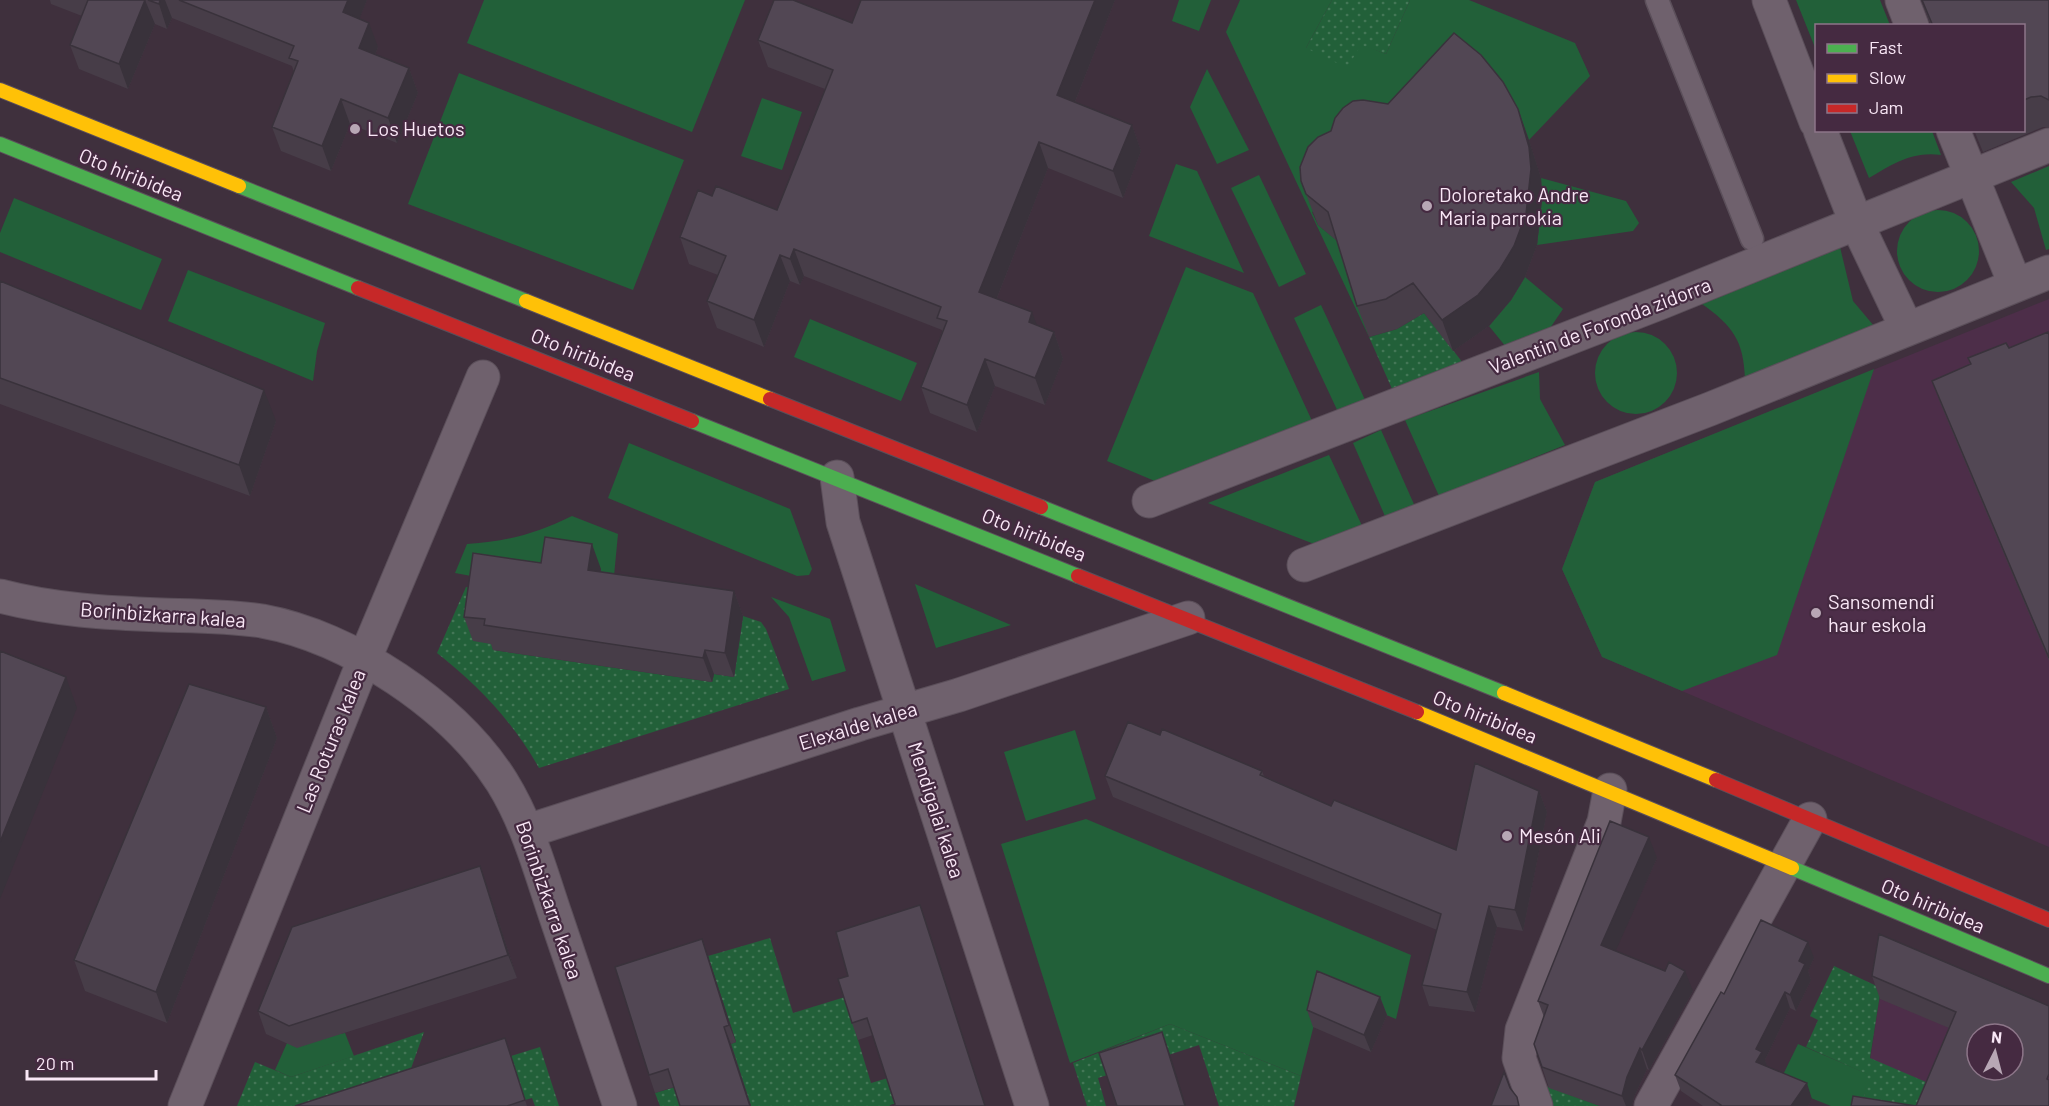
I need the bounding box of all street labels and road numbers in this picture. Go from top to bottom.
street label: Oto hiribidea [76,142,187,206]
street label: Valentin de Foronda zidorra [1485,272,1714,379]
street label: Oto hiribidea [528,322,639,386]
street label: Oto hiribidea [979,502,1090,566]
street label: Borinbizkarra kalea [80,596,247,632]
street label: Las Roturas kalea [290,665,370,816]
street label: Oto hiribidea [1430,684,1541,748]
street label: Elexalde kalea [796,696,920,754]
street label: Mendigalai kalea [904,739,970,881]
street label: Borinbizkarra kalea [512,817,588,982]
street label: Oto hiribidea [1878,872,1989,938]

